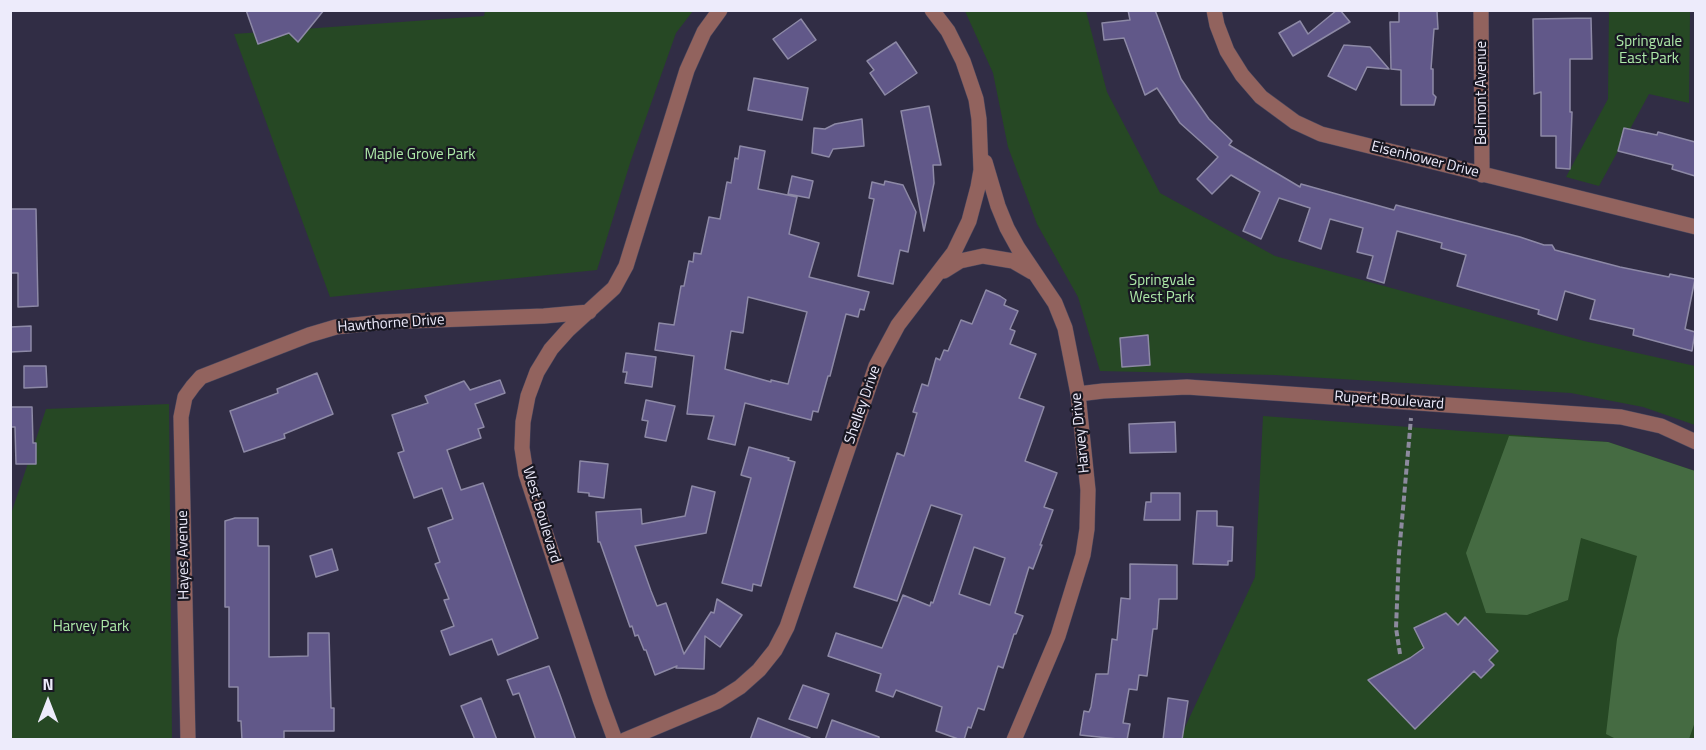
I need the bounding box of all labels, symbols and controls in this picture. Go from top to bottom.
park label: Springvale East Park [1616,33,1682,68]
street label: Belmont Avenue [1473,41,1491,145]
street label: Eisenhower Drive [1369,138,1481,182]
park label: Maple Grove Park [364,146,476,164]
park label: Springvale West Park [1129,272,1195,307]
street label: Hawthorne Drive [337,311,445,337]
street label: Shelley Drive [841,364,885,446]
street label: Rupert Boulevard [1334,388,1444,414]
street label: Harvey Drive [1068,392,1094,474]
street label: West Boulevard [518,465,564,565]
street label: Hayes Avenue [174,510,194,600]
park label: Harvey Park [53,618,129,636]
north arrow [18,672,78,732]
text: N [42,672,54,696]

